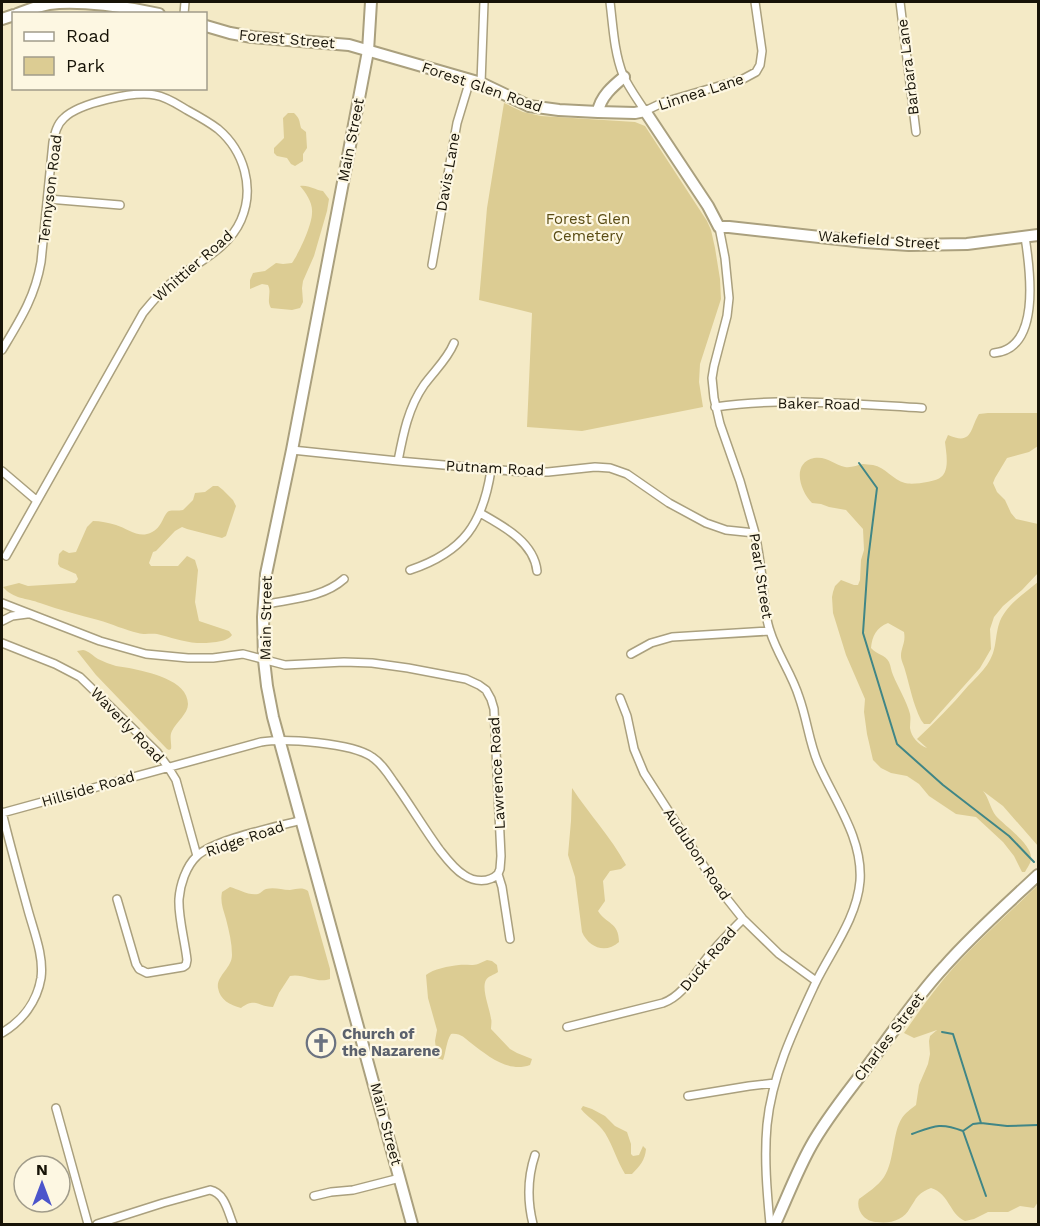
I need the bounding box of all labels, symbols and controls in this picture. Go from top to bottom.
legend [12,12,207,90]
street label: Barbara Lane [893,18,923,116]
text: Road [66,25,110,46]
street label: Forest Street [238,26,336,52]
text: Park [66,55,105,76]
street label: Forest Glen Road [419,58,545,116]
street label: Linnea Lane [656,70,746,114]
street label: Main Street [334,96,368,183]
street label: Davis Lane [432,131,464,213]
street label: Tennyson Road [34,133,66,245]
park label: Forest Glen Cemetery [546,210,630,245]
street label: Whittier Road [150,227,236,305]
street label: Wakefield Street [818,227,941,253]
street label: Baker Road [778,394,860,414]
street label: Putnam Road [445,456,545,480]
street label: Pearl Street [745,532,777,621]
street label: Main Street [256,575,276,661]
street label: Waverly Road [87,684,167,766]
street label: Lawrence Road [485,716,509,830]
street label: Hillside Road [39,767,137,811]
street label: Audubon Road [660,805,734,903]
street label: Ridge Road [203,817,287,861]
street label: Duck Road [676,923,740,995]
street label: Charles Street [850,989,928,1085]
place label: Church of the Nazarene [342,1025,441,1060]
church icon: Church of the Nazarene [305,1027,337,1059]
street label: Main Street [366,1081,406,1168]
north arrow [12,1154,72,1214]
text: N [36,1160,48,1179]

